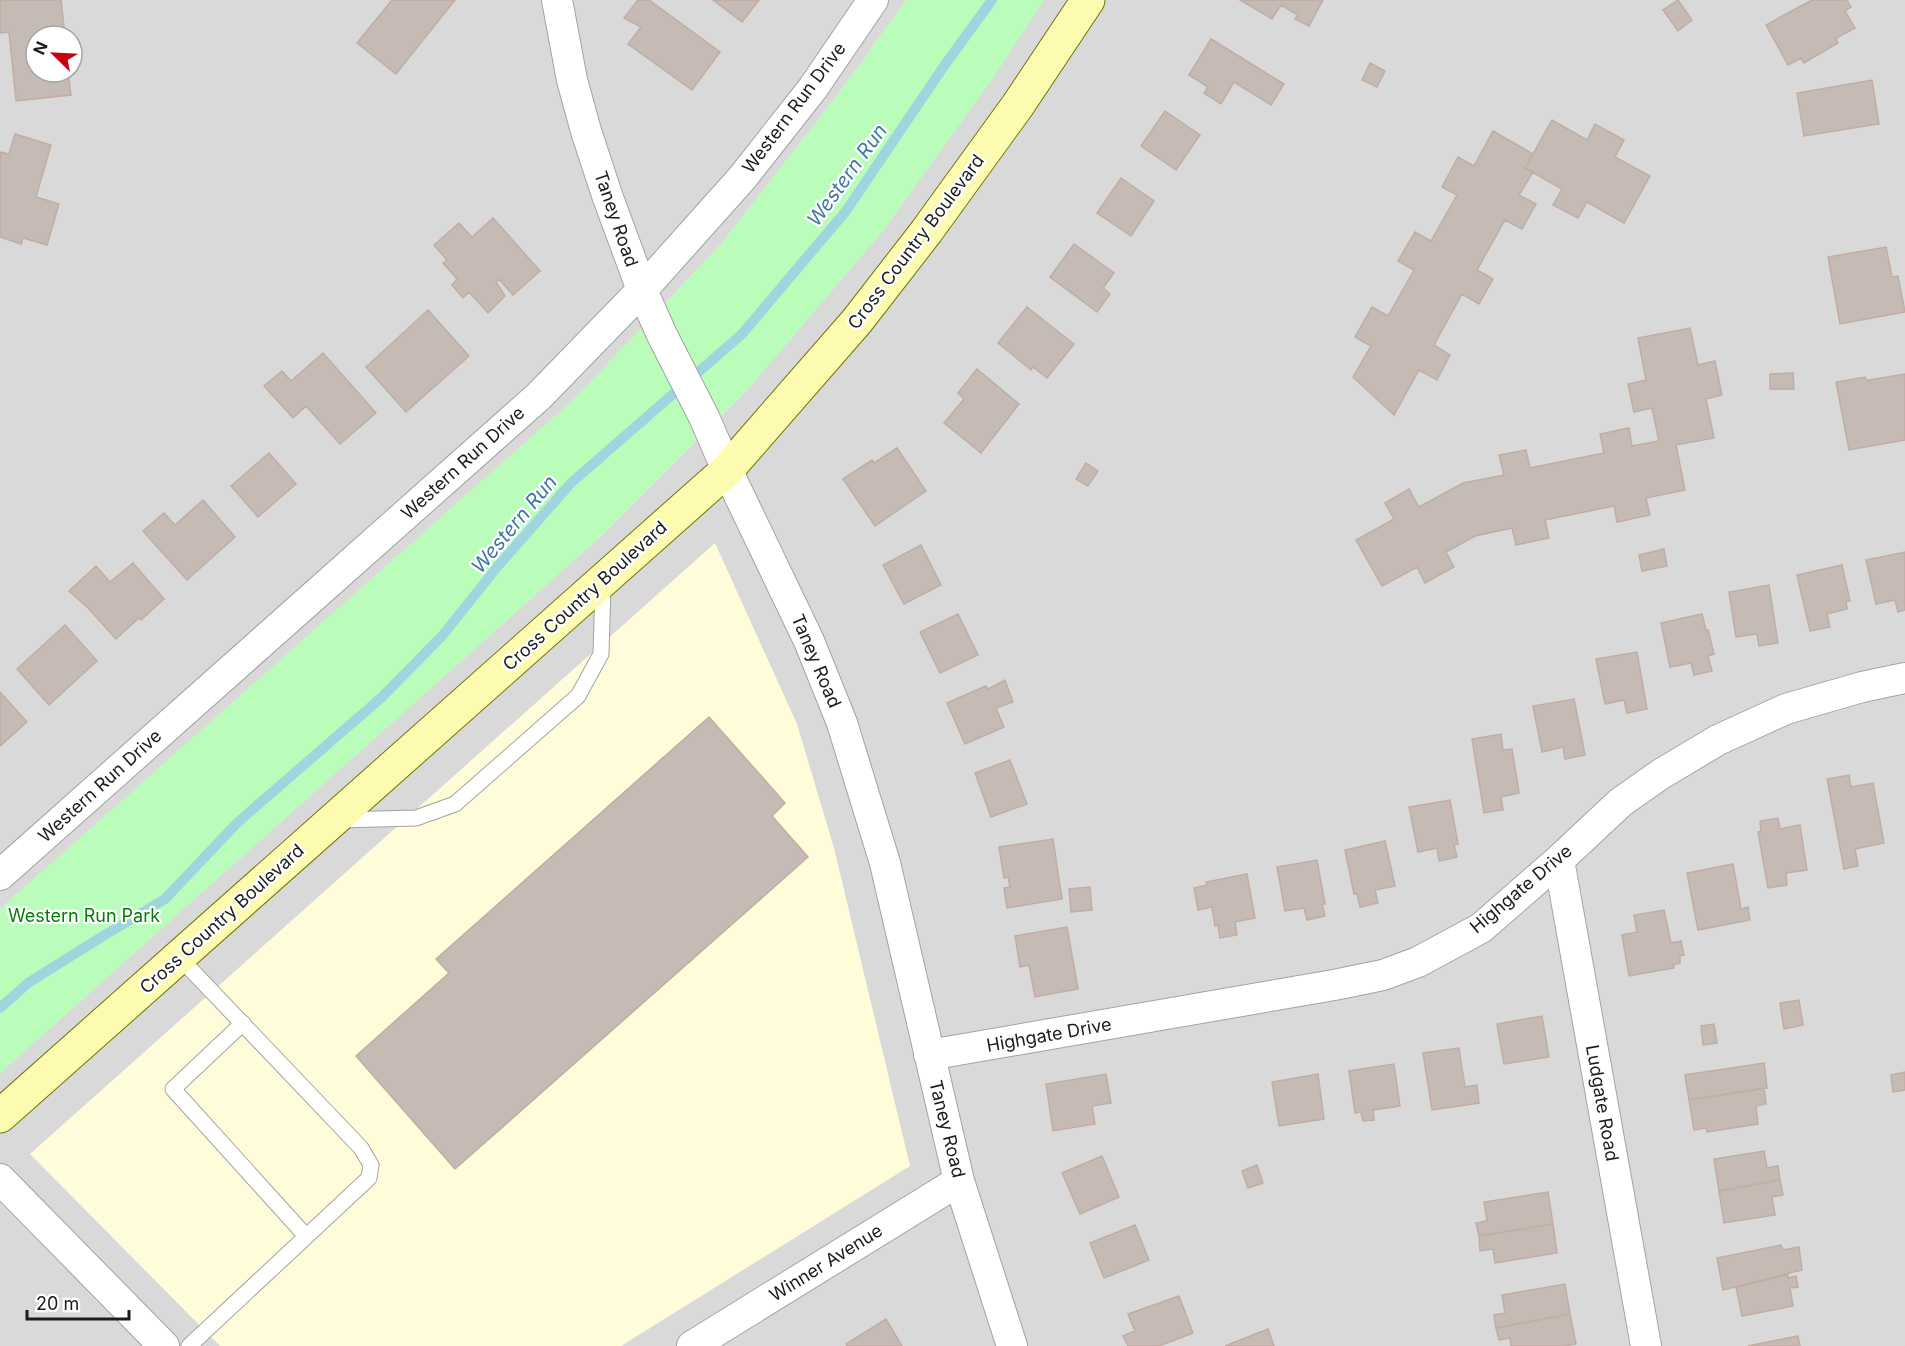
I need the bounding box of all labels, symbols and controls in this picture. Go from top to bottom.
north arrow [24,24,84,84]
text: N [29,38,52,58]
street label: Western Run Drive [738,38,850,178]
water label: Western Run [802,119,892,231]
street label: Cross Country Boulevard [843,150,988,333]
street label: Taney Road [590,168,643,269]
street label: Western Run Drive [397,402,529,524]
water label: Western Run [466,470,562,578]
street label: Cross Country Boulevard [498,517,671,675]
street label: Taney Road [787,611,846,711]
street label: Western Run Drive [34,725,166,846]
street label: Cross Country Boulevard [135,840,308,998]
street label: Highgate Drive [1465,840,1576,937]
park label: Western Run Park [8,905,160,926]
street label: Highgate Drive [985,1013,1113,1056]
street label: Ludgate Road [1582,1043,1623,1163]
street label: Taney Road [925,1078,970,1180]
street label: Winner Avenue [765,1220,886,1306]
scale bar [27,1283,129,1321]
text: 20 m [36,1293,79,1314]

